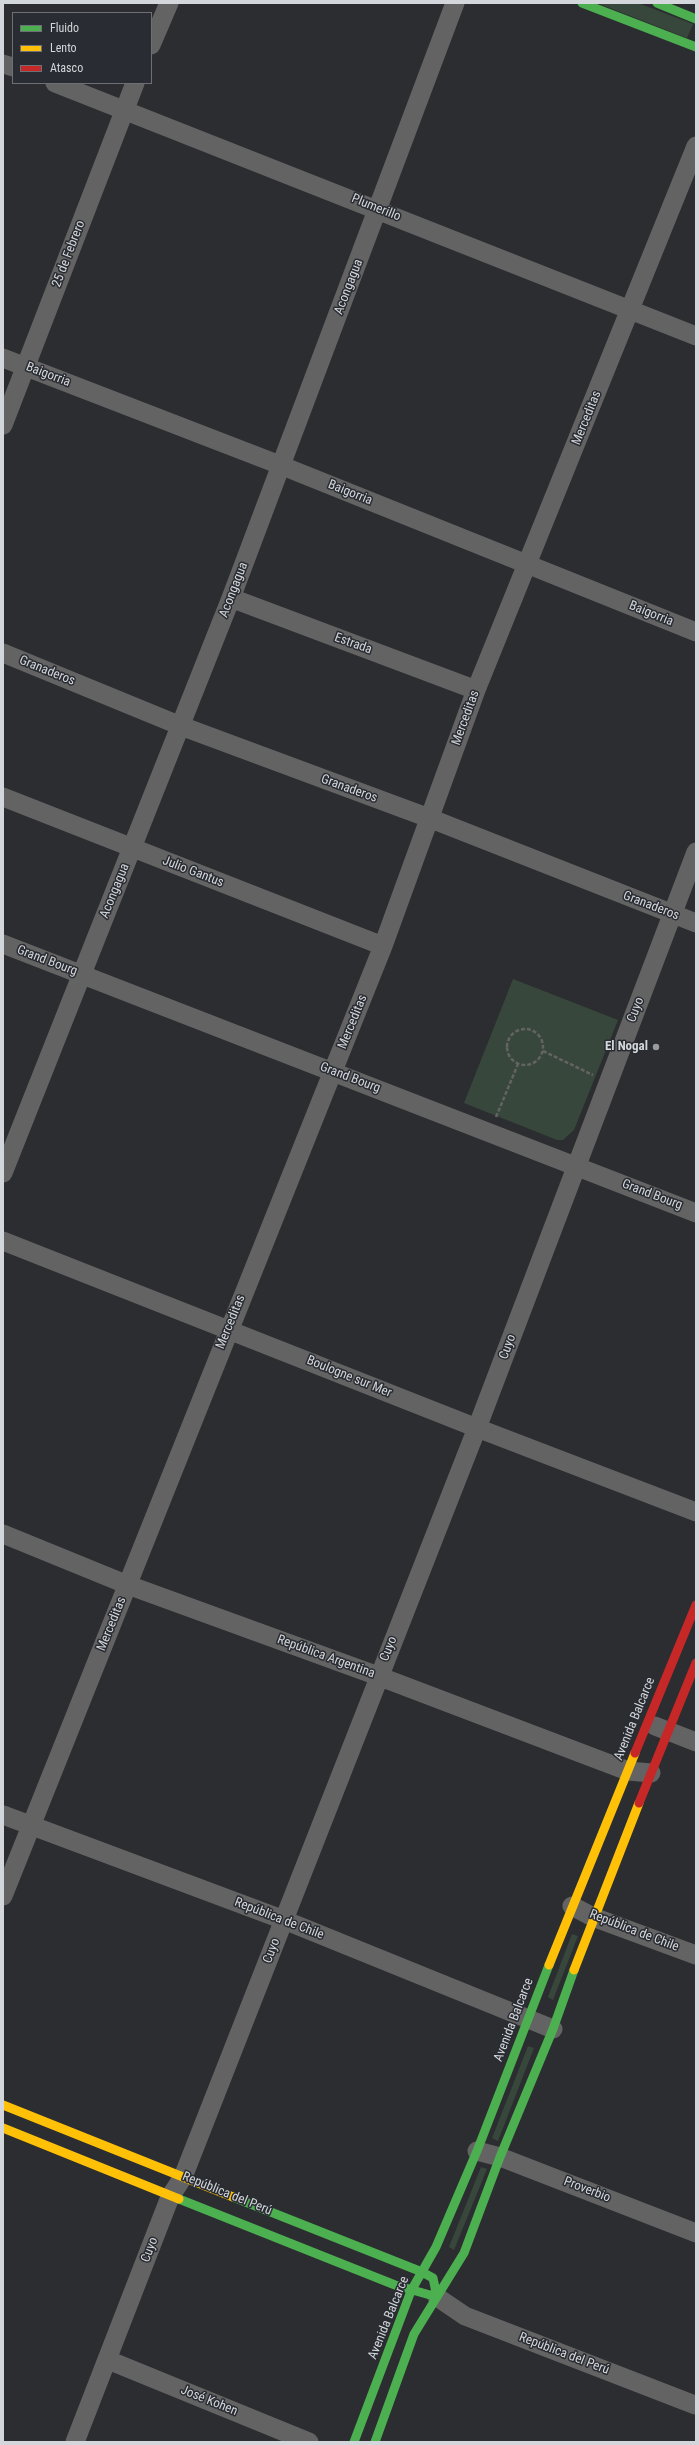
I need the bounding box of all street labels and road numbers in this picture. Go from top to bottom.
street label: Plumerillo [349,191,403,225]
street label: 25 de Febrero [49,218,89,290]
street label: Acongagua [331,257,367,317]
street label: Baigorria [24,359,72,391]
street label: Merceditas [569,389,605,447]
street label: Baigorria [326,477,374,509]
street label: Acongagua [216,560,252,620]
street label: Baigorria [627,598,675,630]
street label: Estrada [332,630,374,658]
street label: Granaderos [17,653,77,689]
street label: Merceditas [449,688,483,748]
street label: Granaderos [319,772,379,806]
street label: Julio Gantus [160,853,226,891]
street label: Acongagua [97,861,133,921]
street label: Granaderos [621,888,681,924]
street label: Grand Bourg [15,942,79,980]
street label: Merceditas [335,993,371,1051]
street label: Cuyo [624,995,648,1025]
street label: Grand Bourg [318,1059,382,1097]
street label: Grand Bourg [620,1176,684,1214]
street label: Merceditas [213,1293,249,1351]
street label: Cuyo [496,1332,520,1362]
street label: Boulogne sur Mer [304,1353,394,1401]
street label: Merceditas [94,1595,130,1653]
street label: República Argentina [275,1632,377,1682]
street label: Cuyo [377,1634,401,1664]
street label: Avenida Balcarce [611,1675,659,1763]
street label: República de Chile [232,1895,326,1943]
street label: República de Chile [587,1907,681,1955]
street label: Cuyo [260,1936,284,1966]
street label: Avenida Balcarce [491,1976,537,2064]
street label: República del Perú [180,2169,274,2219]
street label: Proverbio [561,2174,613,2206]
street label: Cuyo [138,2235,162,2265]
street label: Avenida Balcarce [365,2274,413,2362]
street label: República del Perú [517,2330,611,2378]
street label: José Kohen [178,2383,240,2419]

